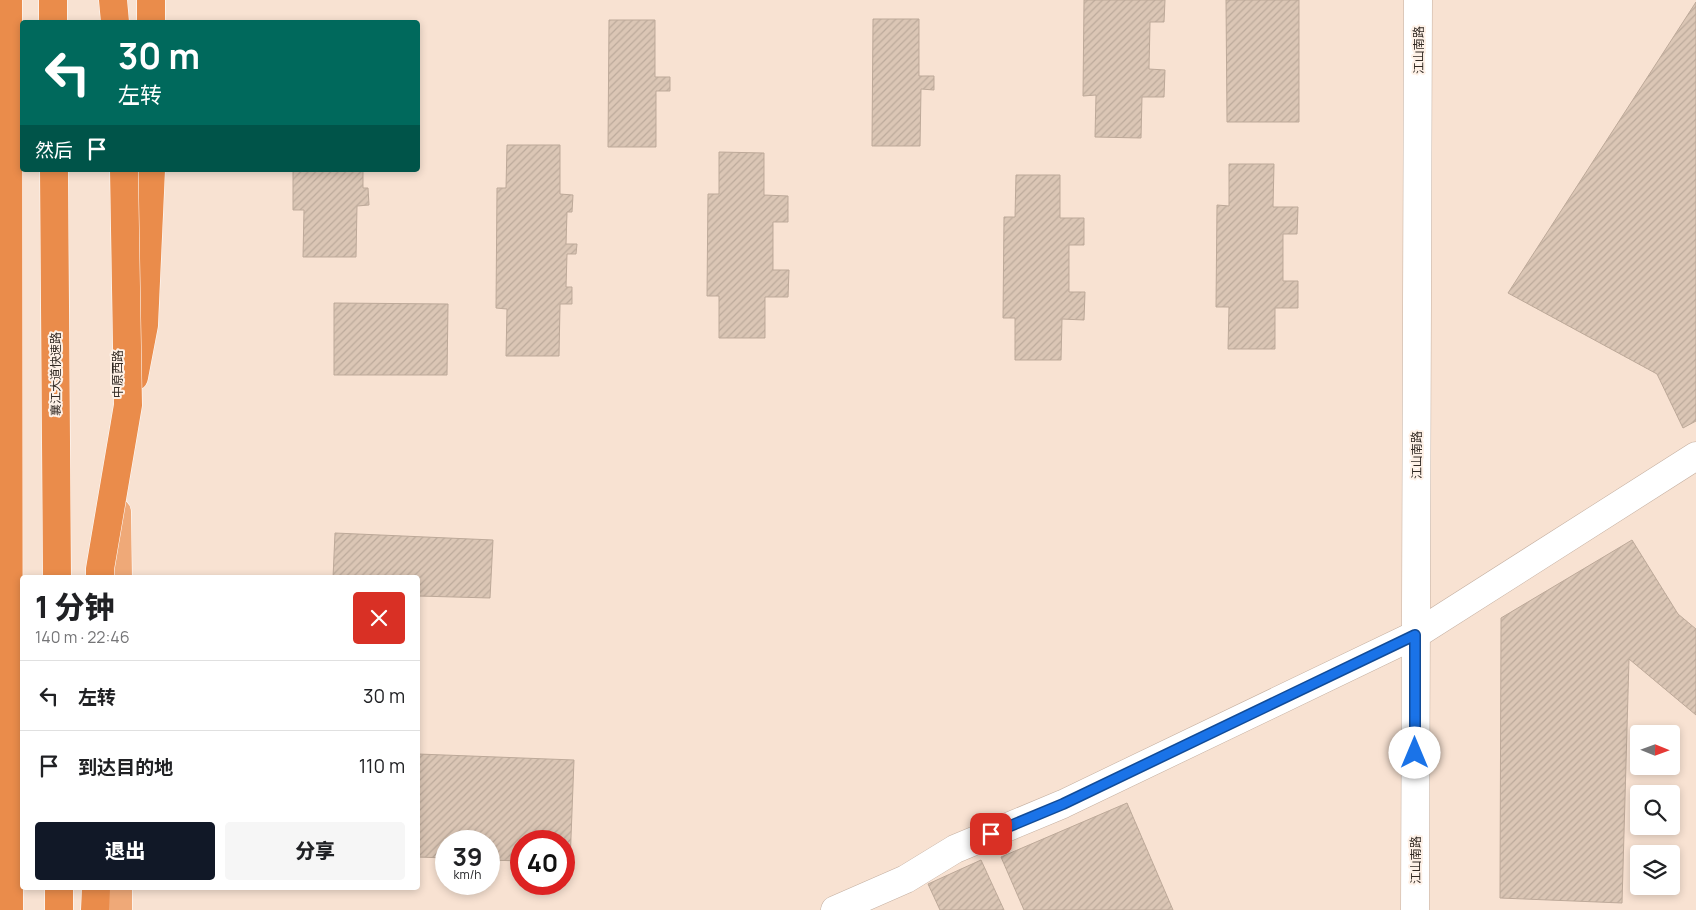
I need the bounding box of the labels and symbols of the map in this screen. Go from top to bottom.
street label: 江山南路 [1410,26,1427,74]
street label: 襄江大道快速路 [47,332,64,416]
street label: 中原西路 [109,350,126,398]
street label: 江山南路 [1408,431,1425,479]
north arrow [1630,725,1680,775]
position arrow [1388,726,1440,778]
pin [970,813,1012,855]
speed limit sign: 40 [510,830,575,895]
street label: 江山南路 [1407,836,1424,884]

